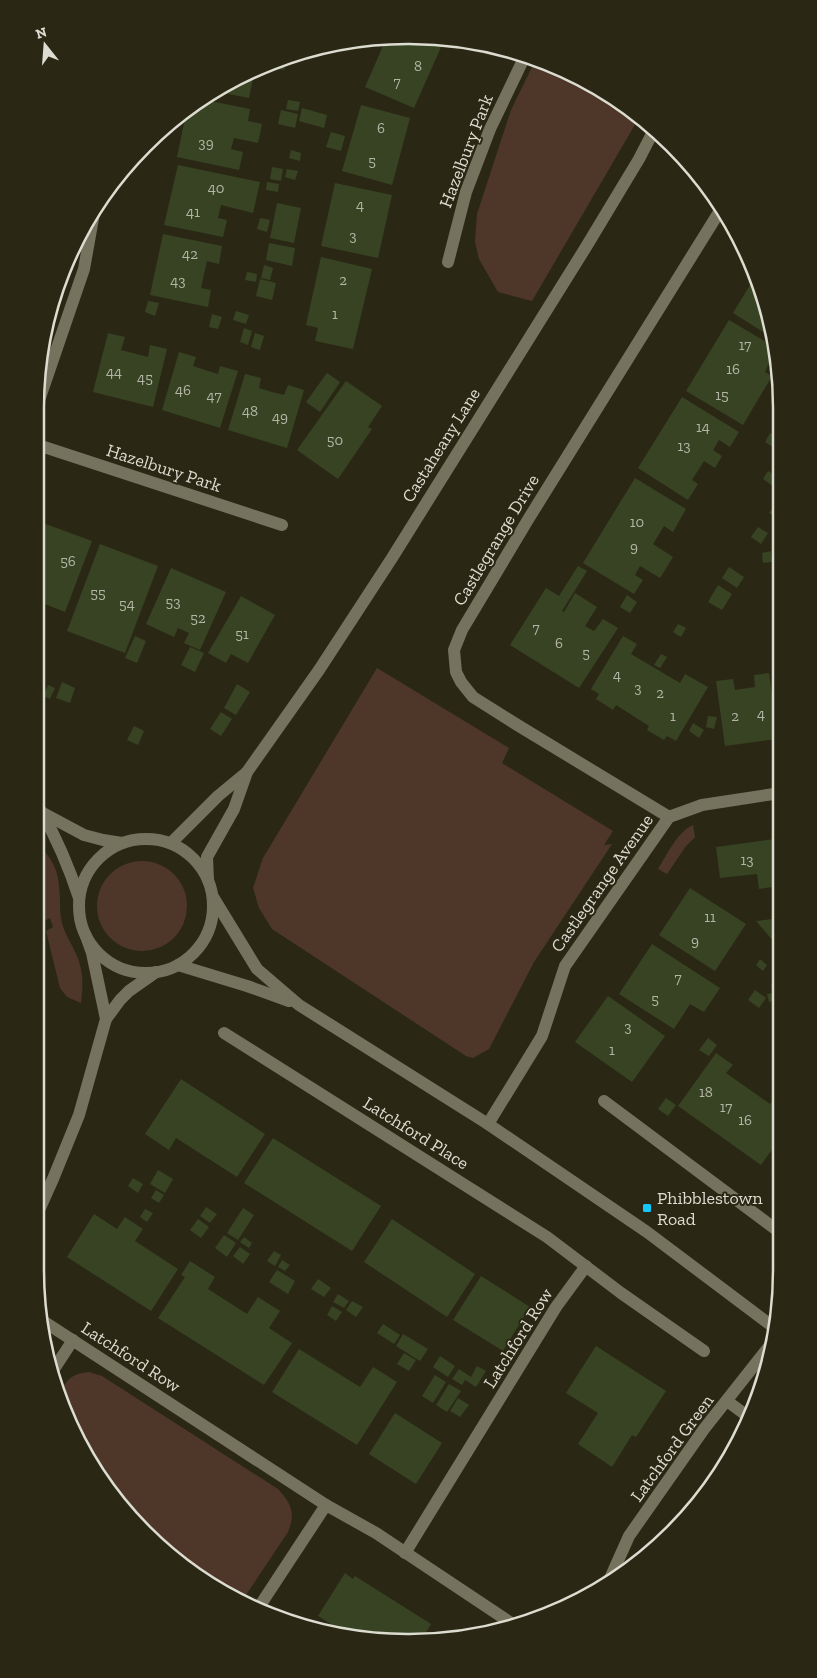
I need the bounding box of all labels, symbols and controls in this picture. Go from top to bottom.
north arrow [20,20,70,70]
text: N [34,23,49,43]
house number: 8 [414,57,422,75]
house number: 7 [393,73,401,91]
street label: Hazelbury Park [434,91,498,211]
house number: 6 [377,119,385,137]
house number: 39 [198,134,214,152]
house number: 5 [368,152,376,170]
house number: 40 [208,179,224,197]
house number: 4 [356,196,364,214]
house number: 41 [186,203,200,221]
house number: 3 [349,227,357,245]
house number: 42 [182,245,198,263]
house number: 2 [339,271,347,289]
house number: 43 [170,272,186,290]
house number: 1 [332,305,338,323]
house number: 17 [739,336,751,354]
house number: 16 [726,360,740,378]
house number: 44 [106,363,122,381]
house number: 45 [137,369,153,387]
house number: 46 [175,381,191,399]
street label: Castaheany Lane [397,384,485,506]
house number: 15 [715,386,729,404]
house number: 47 [207,387,221,405]
house number: 48 [242,402,258,420]
house number: 49 [272,408,288,426]
house number: 14 [696,418,710,436]
house number: 50 [327,431,343,449]
house number: 13 [677,437,691,455]
street label: Hazelbury Park [104,439,225,497]
street label: Castlegrange Drive [448,470,544,610]
house number: 10 [630,513,644,531]
house number: 9 [630,538,638,556]
house number: 56 [60,552,76,570]
house number: 55 [90,584,106,602]
house number: 53 [165,593,181,611]
house number: 54 [119,595,135,613]
house number: 52 [190,609,206,627]
house number: 7 [532,619,540,637]
house number: 51 [235,625,249,643]
house number: 6 [555,634,563,652]
house number: 5 [582,644,590,662]
house number: 4 [613,666,621,684]
house number: 3 [634,679,642,697]
house number: 2 [656,684,664,702]
house number: 4 [757,705,765,723]
house number: 1 [670,707,676,725]
house number: 2 [731,707,739,725]
street label: Castlegrange Avenue [546,810,658,956]
house number: 13 [740,851,754,869]
house number: 11 [704,908,716,926]
house number: 9 [691,932,699,950]
house number: 7 [674,969,682,987]
house number: 5 [651,990,659,1008]
house number: 3 [624,1018,632,1036]
house number: 1 [609,1041,615,1059]
house number: 18 [699,1083,713,1101]
street label: Latchford Place [359,1092,473,1174]
house number: 17 [720,1098,732,1116]
house number: 16 [738,1111,752,1129]
place label: Phibblestown Road [657,1187,763,1230]
marker: Phibblestown Road [641,1202,653,1214]
street label: Latchford Row [479,1284,558,1392]
street label: Latchford Row [77,1317,185,1397]
street label: Latchford Green [626,1390,719,1506]

